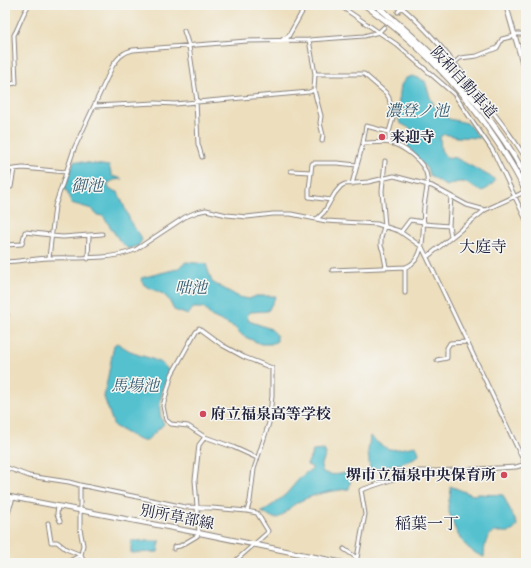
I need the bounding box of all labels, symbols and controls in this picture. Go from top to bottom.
street label: 阪和自動車道 [425,43,501,123]
water label: 濃登ノ池 [385,101,451,124]
place label: 来迎寺 [390,128,435,149]
marker: 来迎寺 [377,132,387,142]
water label: 御池 [71,176,105,199]
district label: 大庭寺 [459,237,507,260]
water label: 咄池 [175,278,209,301]
water label: 馬場池 [111,376,161,399]
place label: 府立福泉高等学校 [211,405,331,426]
marker: 府立福泉高等学校 [198,409,208,419]
place label: 堺市立福泉中央保育所 [346,466,496,487]
marker: 堺市立福泉中央保育所 [499,470,509,480]
street label: 別所草部線 [138,501,216,536]
district label: 稲葉一丁 [395,514,459,537]

